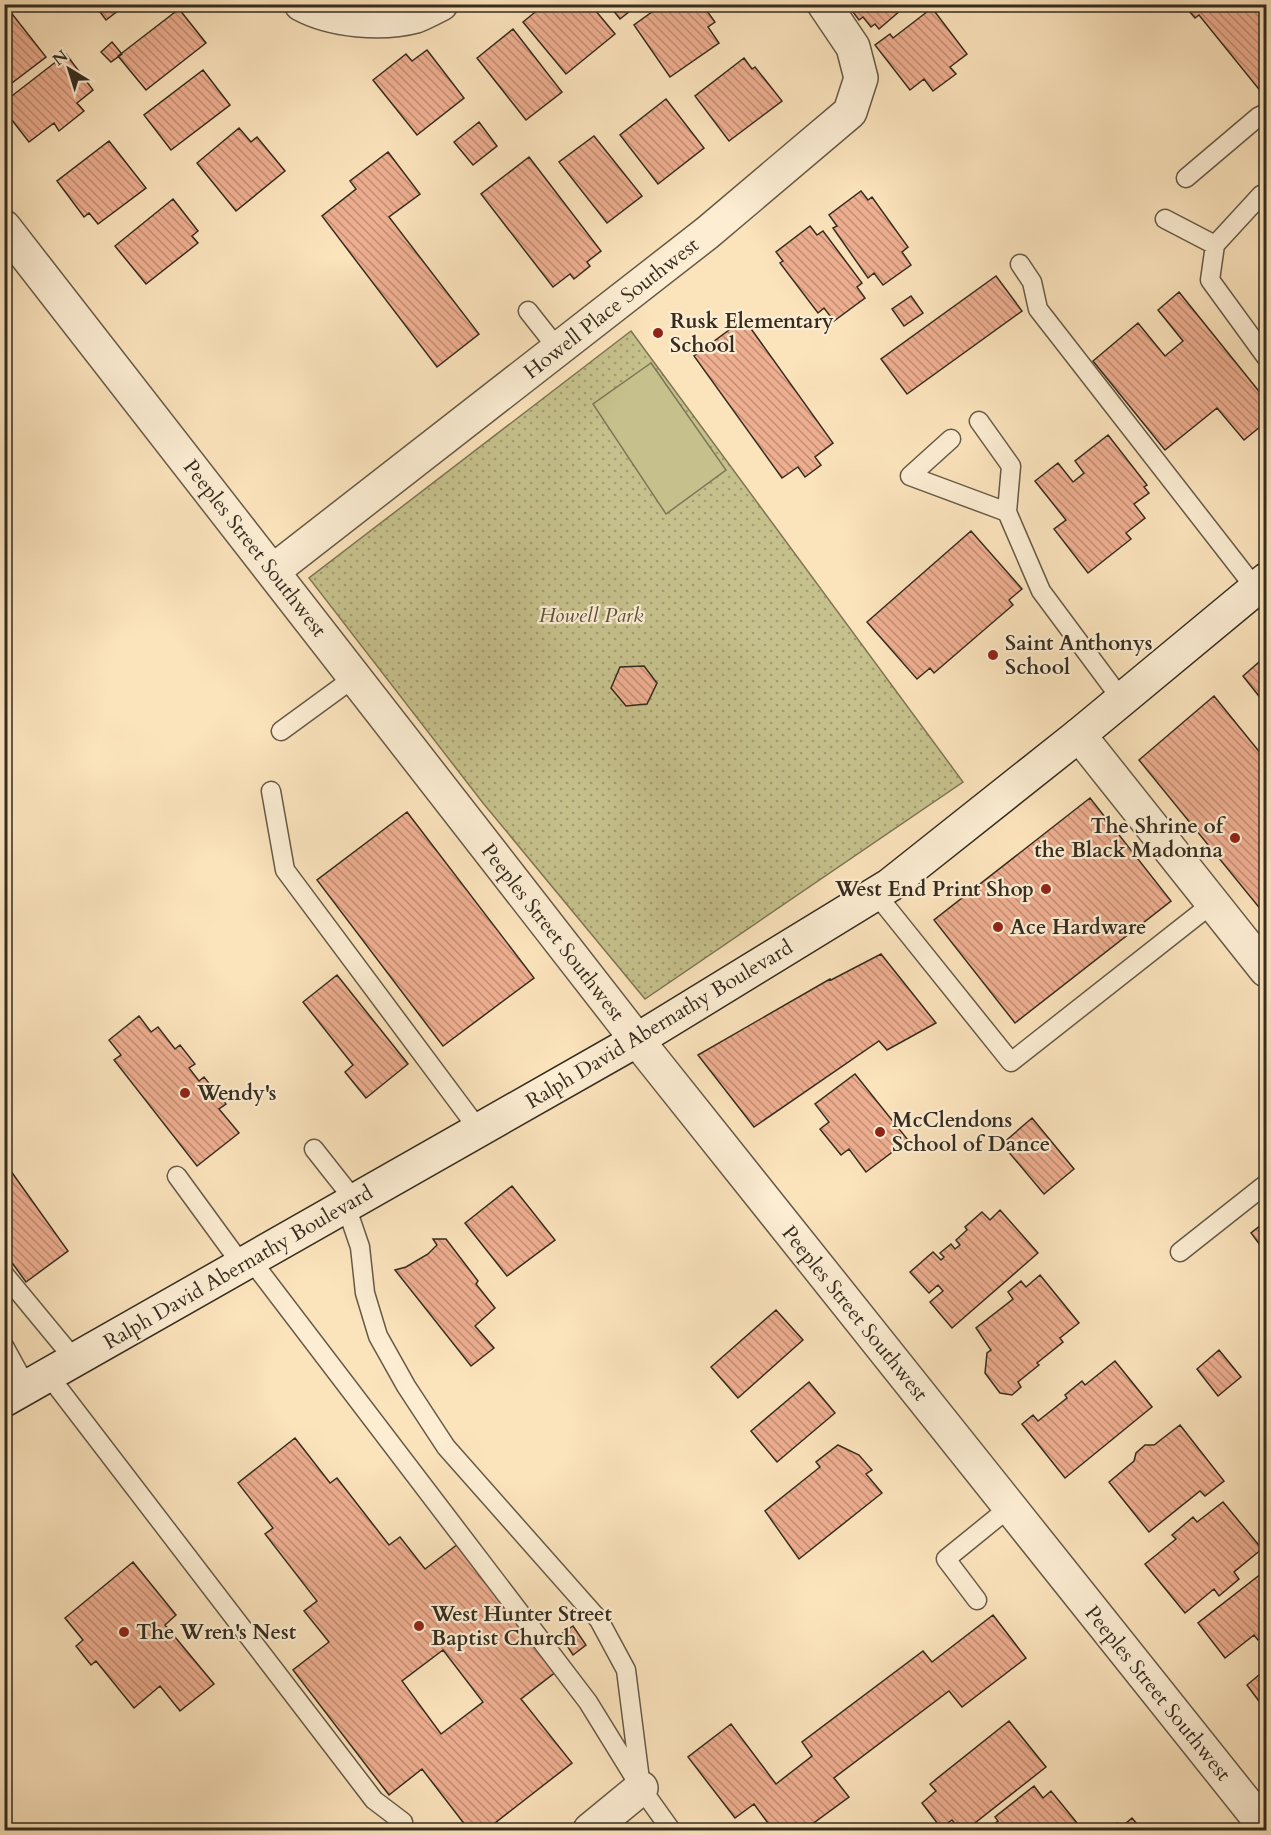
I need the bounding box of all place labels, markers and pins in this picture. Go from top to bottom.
place label: Rusk Elementary School [670,307,834,360]
marker: Rusk Elementary School [651,326,665,340]
place label: Saint Anthonys School [1005,629,1153,682]
marker: Saint Anthonys School [986,648,1000,662]
place label: The Shrine of the Black Madonna [1034,812,1227,865]
marker: The Shrine of the Black Madonna [1228,831,1242,845]
place label: West End Print Shop [834,875,1034,904]
marker: West End Print Shop [1039,882,1053,896]
place label: Ace Hardware [1010,913,1146,942]
marker: Ace Hardware [991,920,1005,934]
place label: Wendy's [196,1079,277,1108]
marker: Wendy's [178,1086,192,1100]
place label: McClendons School of Dance [892,1106,1050,1159]
marker: McClendons School of Dance [873,1125,887,1139]
place label: West Hunter Street Baptist Church [430,1600,612,1653]
place label: The Wren's Nest [136,1618,297,1647]
marker: West Hunter Street Baptist Church [412,1619,426,1633]
marker: The Wren's Nest [117,1625,131,1639]

